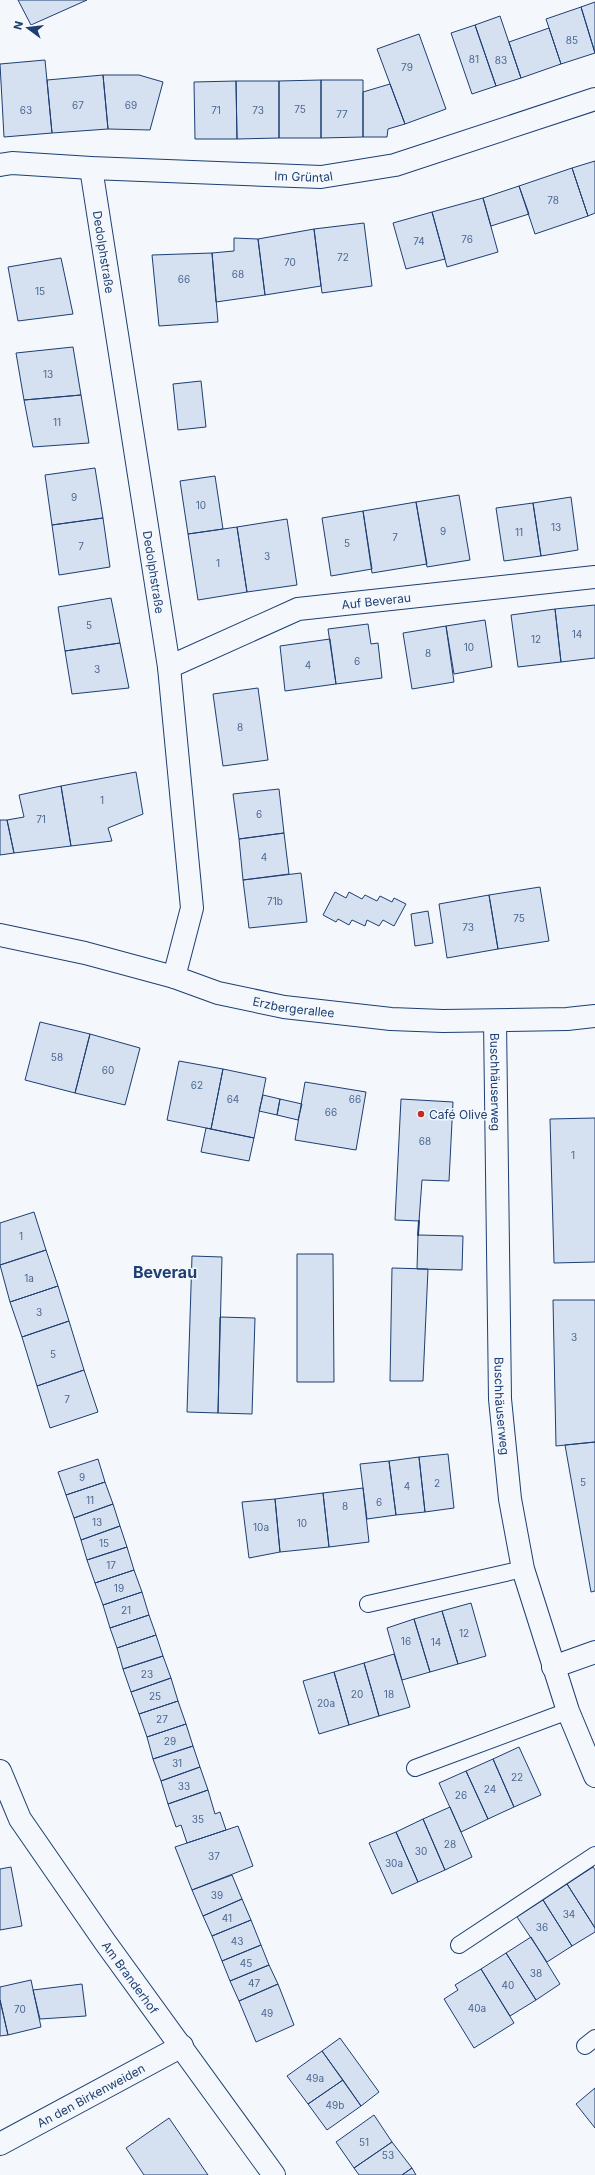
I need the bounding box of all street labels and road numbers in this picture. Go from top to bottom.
street label: Im Grüntal [274,168,334,185]
street label: Dedolphstraße [90,210,118,294]
street label: Dedolphstraße [140,530,168,615]
street label: Auf Beverau [341,589,412,612]
street label: Erzbergerallee [252,993,335,1020]
street label: Buschhäuserweg [488,1033,504,1131]
street label: Buschhäuserweg [492,1357,513,1456]
street label: Am Branderhof [99,1938,162,2017]
street label: An den Birkenweiden [34,2060,147,2130]

